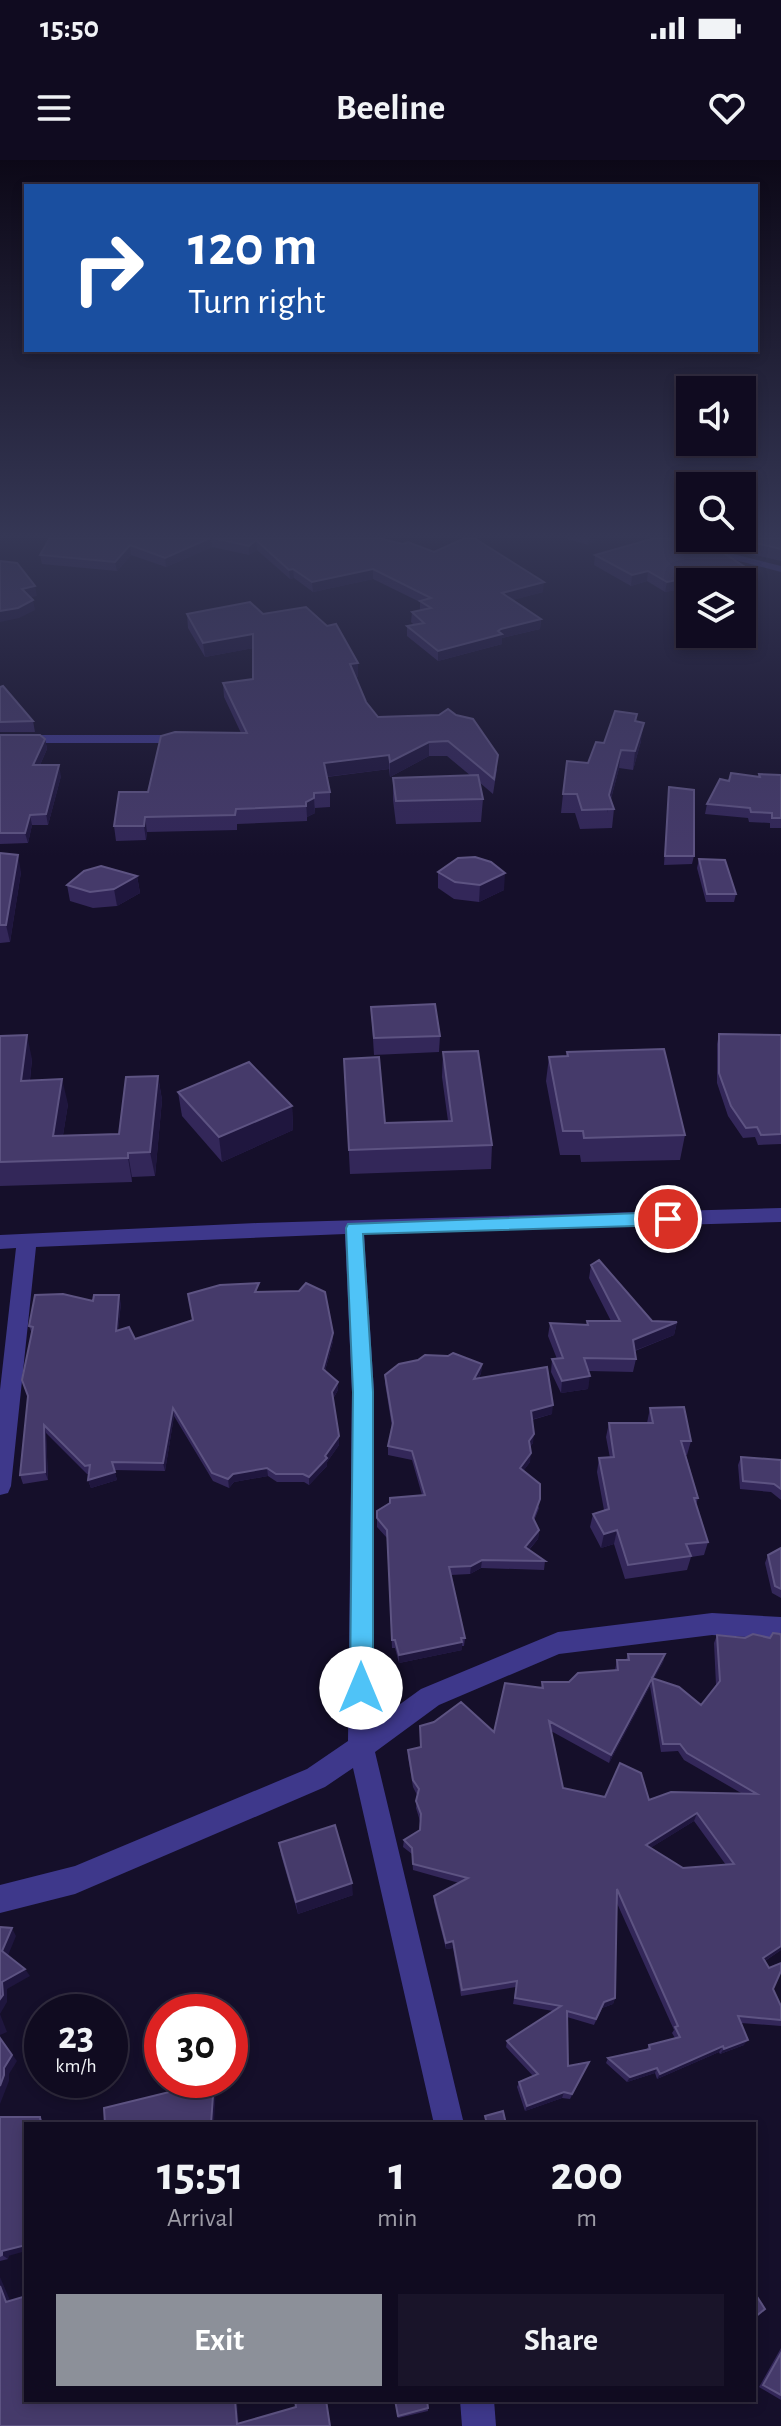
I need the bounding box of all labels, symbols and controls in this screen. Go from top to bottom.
text: 15:50 [40,13,99,43]
icon: menu [32,86,76,130]
icon: heart [705,86,749,130]
text: Beeline [336,90,445,126]
icon: right [56,216,160,320]
text: 120 m [188,219,317,275]
text: Turn right [188,284,325,320]
map controls [676,376,756,648]
button: sound [676,376,756,456]
button: search [676,472,756,552]
button: layers [676,568,756,648]
pin [634,1185,702,1253]
icon: arrive [646,1197,690,1241]
position arrow [319,1646,403,1730]
speed limit sign: 30 [144,1994,248,2098]
text: 23 [58,2016,94,2056]
text: km/h [55,2056,97,2076]
text: 15:51 [157,2151,244,2199]
text: 1 [389,2151,406,2199]
text: 200 [550,2151,623,2199]
text: Arrival [167,2205,234,2231]
text: min [377,2205,417,2231]
text: m [576,2205,597,2231]
button: Exit [56,2294,382,2386]
button: Share [398,2294,724,2386]

